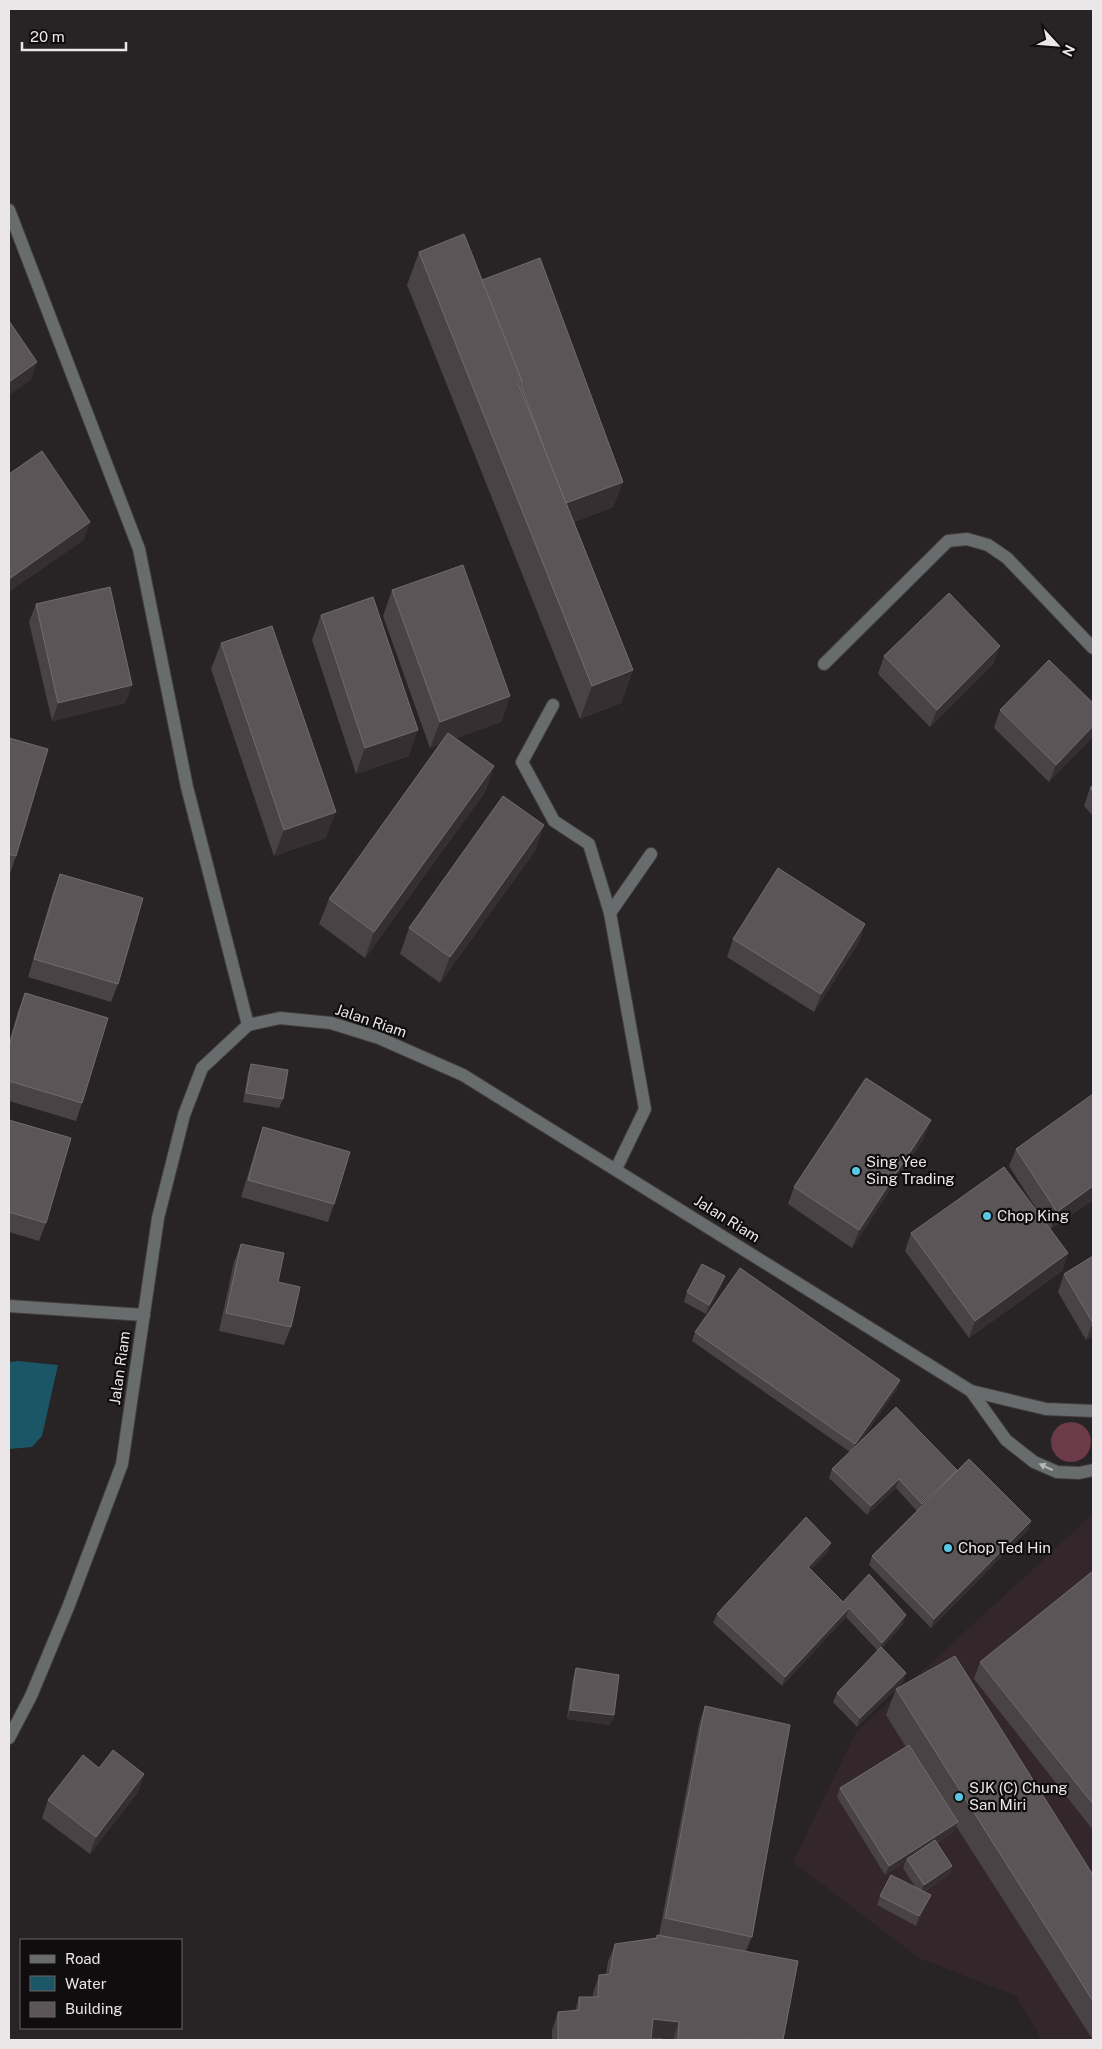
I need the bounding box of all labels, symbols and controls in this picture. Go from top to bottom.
scale bar [22,20,126,52]
north arrow [1032,20,1082,70]
text: 20 m [30,28,65,45]
text: N [1059,42,1078,59]
street label: Jalan Riam [333,1000,409,1041]
place label: Sing Yee Sing Trading [866,1153,955,1187]
marker: Sing Yee Sing Trading [850,1165,862,1177]
street label: Jalan Riam [691,1192,763,1245]
place label: Chop King [997,1207,1069,1224]
marker: Chop King [981,1210,993,1222]
street label: Jalan Riam [106,1330,133,1406]
one-way arrow [1039,1463,1053,1471]
place label: Chop Ted Hin [958,1539,1051,1556]
marker: Chop Ted Hin [942,1542,954,1554]
place label: SJK (C) Chung San Miri [969,1779,1068,1813]
marker: SJK (C) Chung San Miri [953,1791,965,1803]
legend [20,1939,182,2029]
text: Road [65,1950,101,1967]
text: Water [65,1975,107,1992]
text: Building [65,2000,123,2017]

